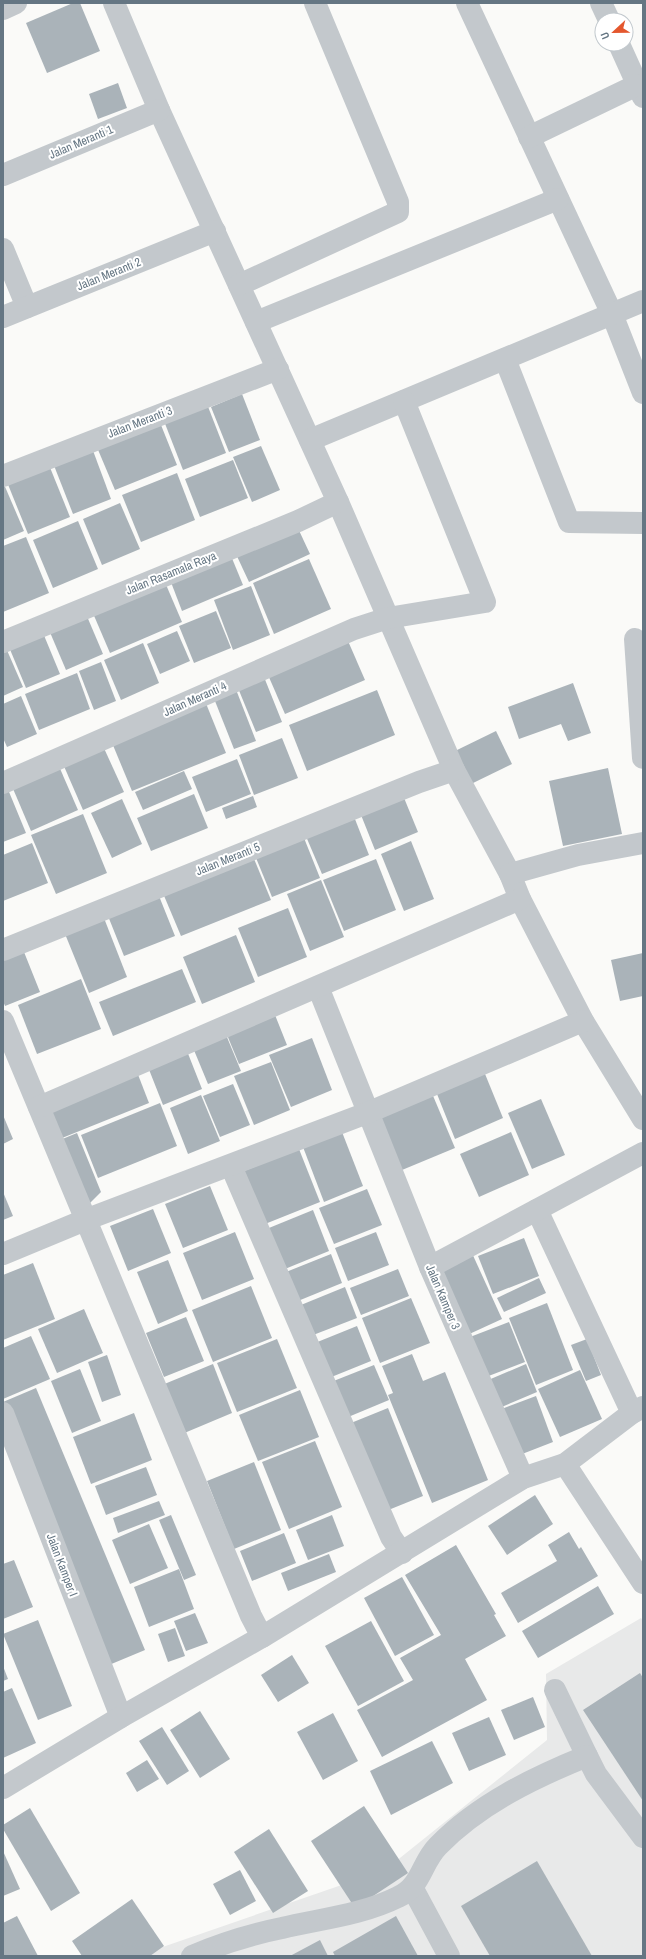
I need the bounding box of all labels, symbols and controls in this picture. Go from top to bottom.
north arrow [594,12,634,52]
text: U [597,30,612,41]
street label: Jalan Meranti 1 [47,121,116,163]
street label: Jalan Meranti 2 [75,254,143,294]
street label: Jalan Meranti 3 [105,402,175,442]
street label: Jalan Rasamala Raya [123,547,219,598]
street label: Jalan Meranti 4 [161,678,230,720]
street label: Jalan Meranti 5 [194,839,263,879]
street label: Jalan Kamper 3 [422,1262,464,1332]
street label: Jalan Kamper I [43,1531,81,1599]

